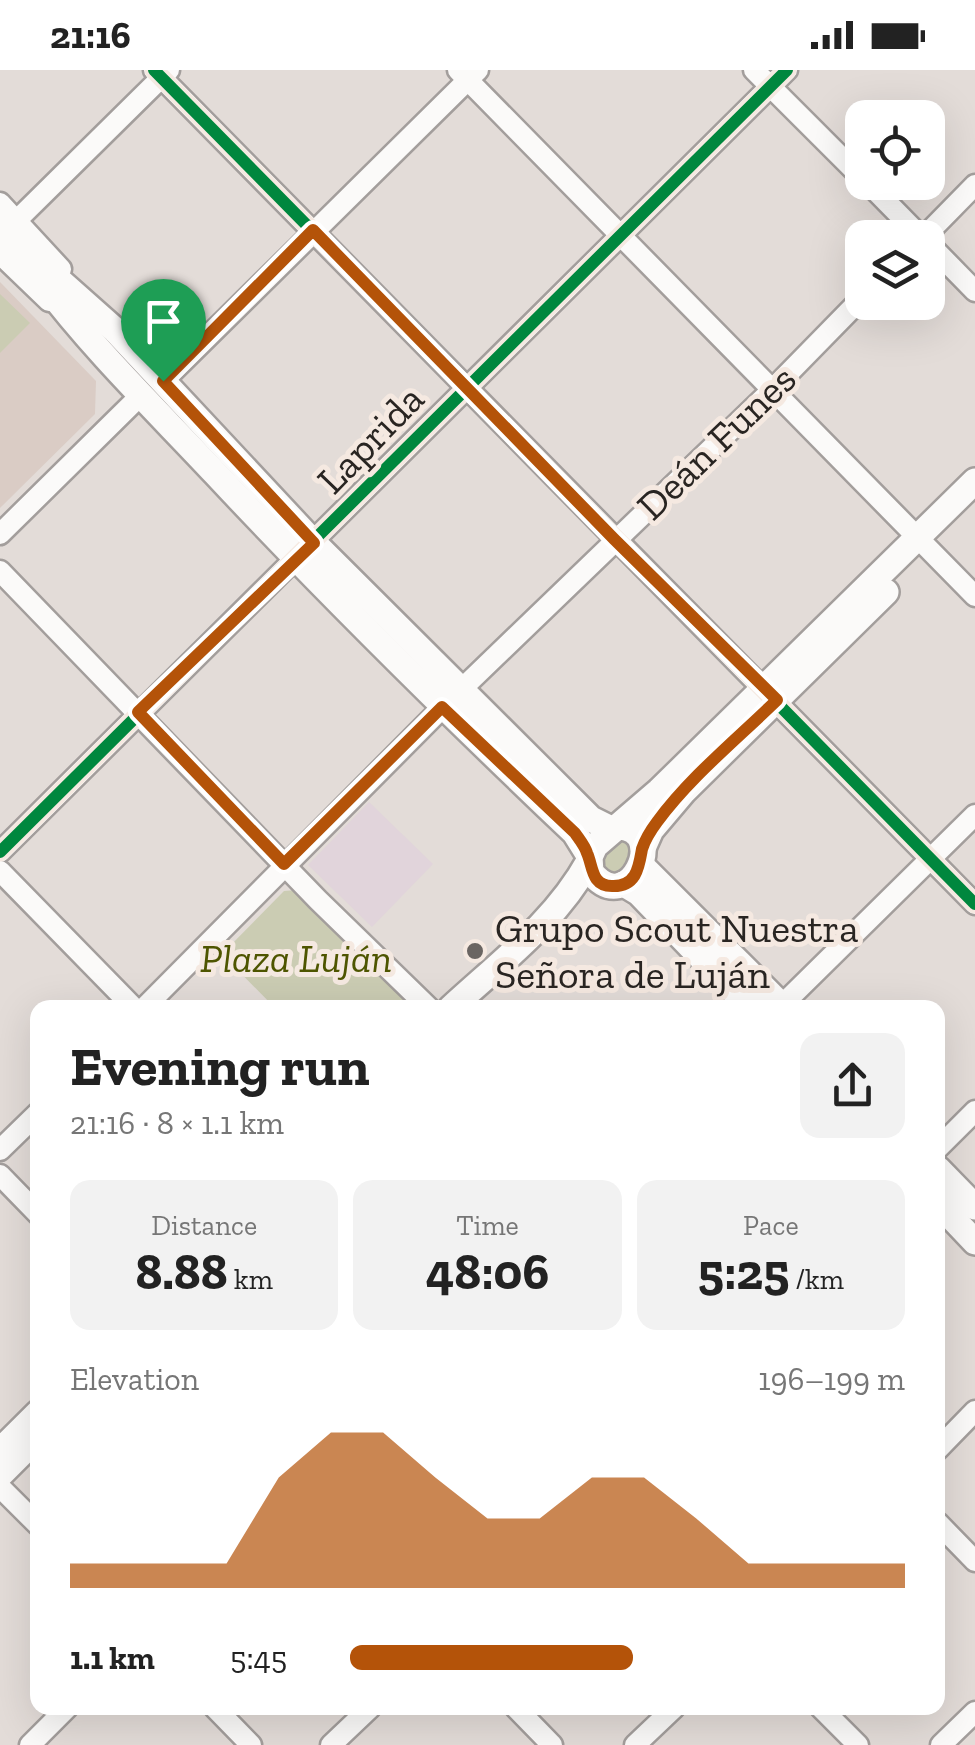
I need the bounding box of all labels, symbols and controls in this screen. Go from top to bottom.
text: 21:16 [50,12,131,58]
map controls [845,100,945,320]
button: locate [845,100,945,200]
button: layers [845,220,945,320]
pin [121,279,206,382]
icon: arrive [136,294,191,349]
street label: Deán Funes [627,354,805,530]
street label: Laprida [307,375,433,503]
place label: Grupo Scout Nuestra Señora de Luján [495,904,859,998]
park label: Plaza Luján [200,934,392,982]
marker: Grupo Scout Nuestra Señora de Luján [464,940,486,962]
text: Evening run [70,1033,370,1099]
button: share [800,1033,905,1138]
text: 21:16 · 8 × 1.1 km [70,1104,284,1142]
text: Distance [151,1209,257,1242]
text: Time [456,1209,519,1242]
text: Pace [743,1209,799,1242]
text: 8.88 [135,1242,228,1302]
text: 48:06 [426,1242,549,1302]
text: 5:25 [698,1242,789,1302]
text: km [228,1263,273,1296]
text: /km [789,1263,844,1296]
text: Elevation [70,1360,199,1398]
text: 196–199 m [758,1360,905,1398]
text: 1.1 km [70,1639,155,1677]
text: 5:45 [230,1639,287,1677]

